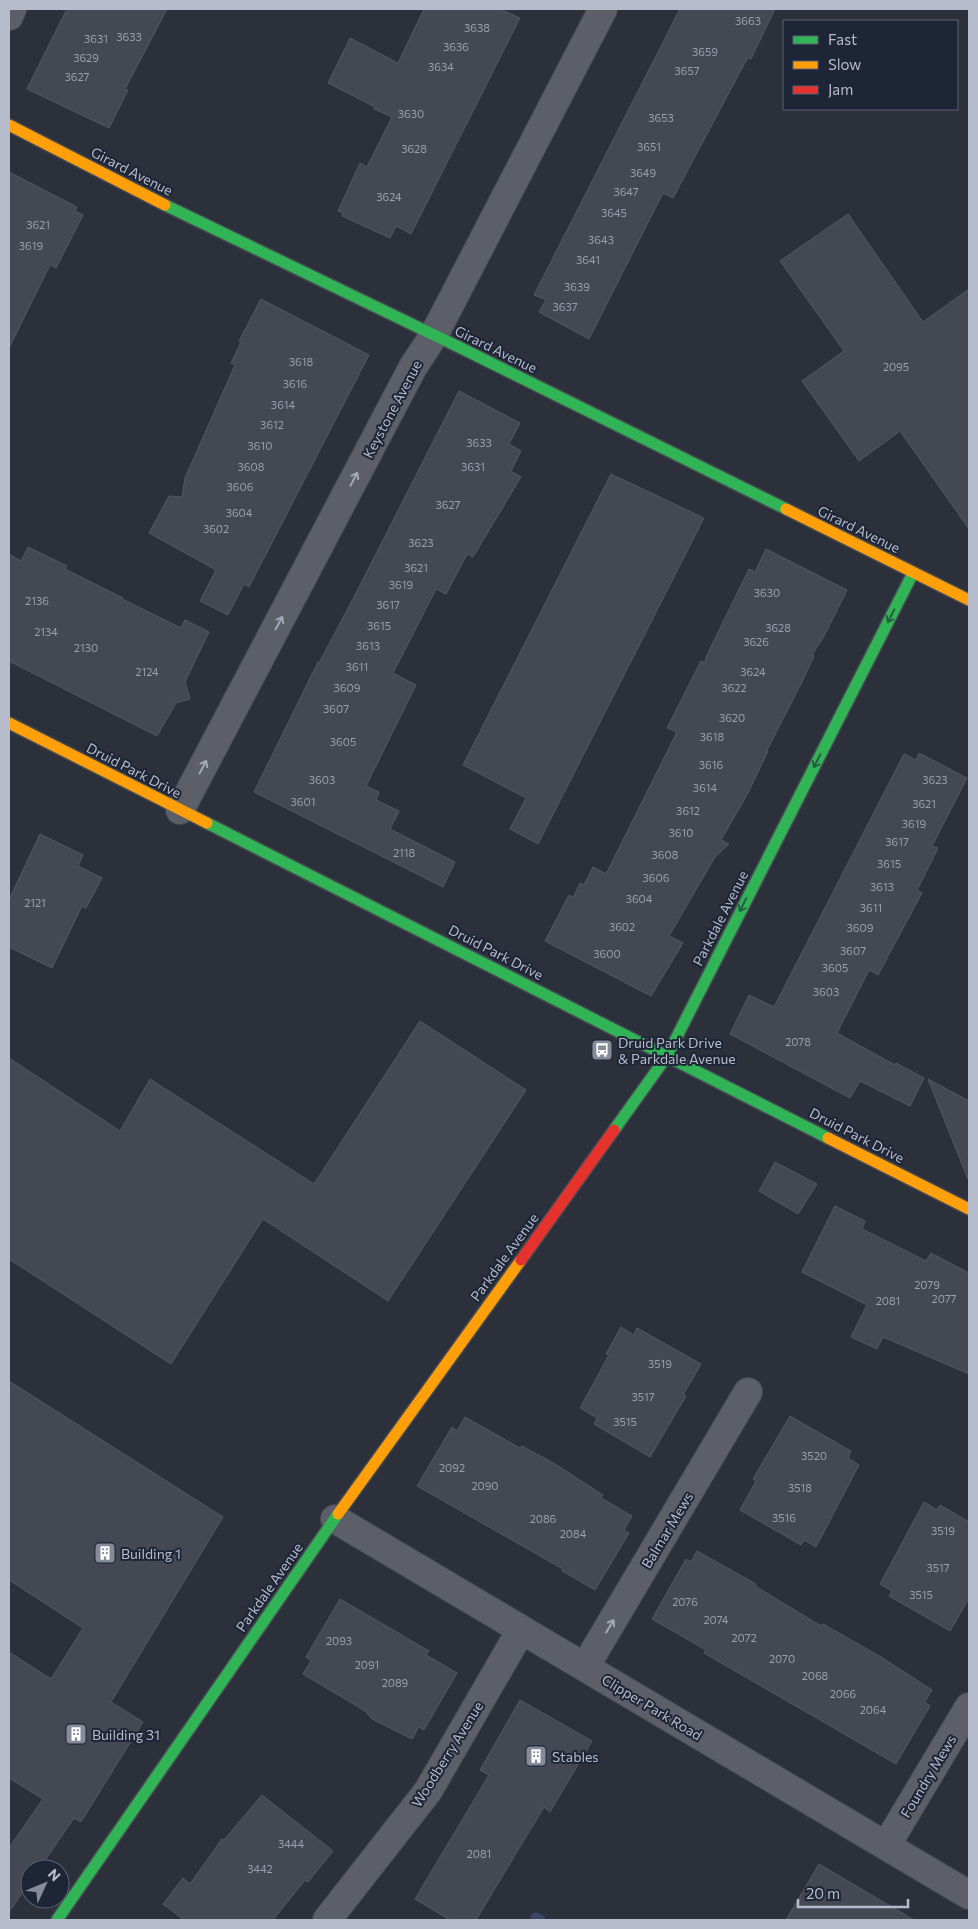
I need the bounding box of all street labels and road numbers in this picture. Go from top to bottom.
street label: Girard Avenue [88,143,176,199]
street label: Girard Avenue [452,322,540,376]
street label: Keystone Avenue [359,357,425,461]
street label: Girard Avenue [815,502,903,556]
street label: Druid Park Drive [84,739,184,801]
street label: Parkdale Avenue [689,867,751,969]
street label: Druid Park Drive [446,921,546,983]
street label: Druid Park Drive [807,1104,907,1166]
street label: Parkdale Avenue [466,1210,542,1304]
street label: Balmar Mews [638,1489,696,1571]
street label: Parkdale Avenue [232,1539,306,1635]
street label: Clipper Park Road [599,1670,705,1744]
street label: Woodberry Avenue [408,1698,486,1810]
street label: Foundry Mews [897,1731,959,1821]

